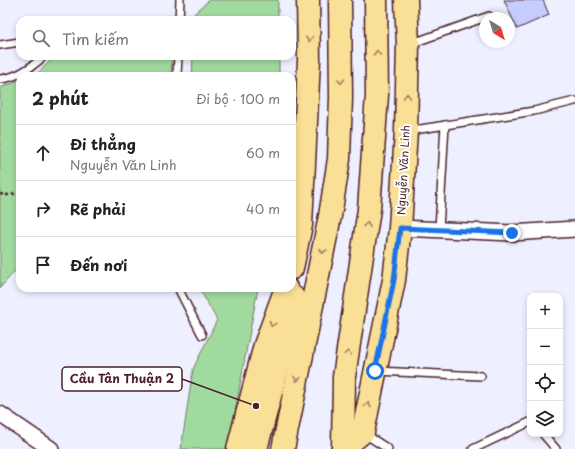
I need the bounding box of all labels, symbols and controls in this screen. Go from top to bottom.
north arrow [479,12,515,48]
search box [16,16,296,60]
icon: search [30,27,52,49]
text: Tìm kiếm [62,27,129,50]
one-way arrow [305,36,313,42]
one-way arrow [373,50,381,56]
one-way arrow [337,78,345,84]
text: 2 phút [32,85,89,111]
text: Đi bộ · 100 m [196,89,280,108]
one-way arrow [403,93,411,99]
street label: Nguyễn Văn Linh [392,125,414,215]
text: Đi thẳng [70,132,136,155]
icon: ahead [32,142,54,164]
text: 60 m [246,143,280,162]
text: Nguyễn Văn Linh [70,155,176,174]
text: Rẽ phải [70,197,126,220]
icon: right [32,198,54,220]
text: 40 m [246,199,280,218]
one-way arrow [362,222,370,228]
route end [503,224,521,242]
one-way arrow [319,248,328,255]
text: Đến nơi [70,253,127,276]
icon: arrive [32,254,54,276]
map controls [527,293,563,437]
button: + [527,293,563,329]
one-way arrow [269,321,277,328]
button: − [527,329,563,365]
one-way arrow [343,350,352,356]
route start [366,362,384,380]
button: locate [527,365,563,401]
callout: Cầu Tân Thuận 2 [62,367,182,391]
text: Cầu Tân Thuận 2 [70,369,175,387]
one-way arrow [294,376,302,382]
button: layers [527,401,563,437]
one-way arrow [364,402,372,408]

